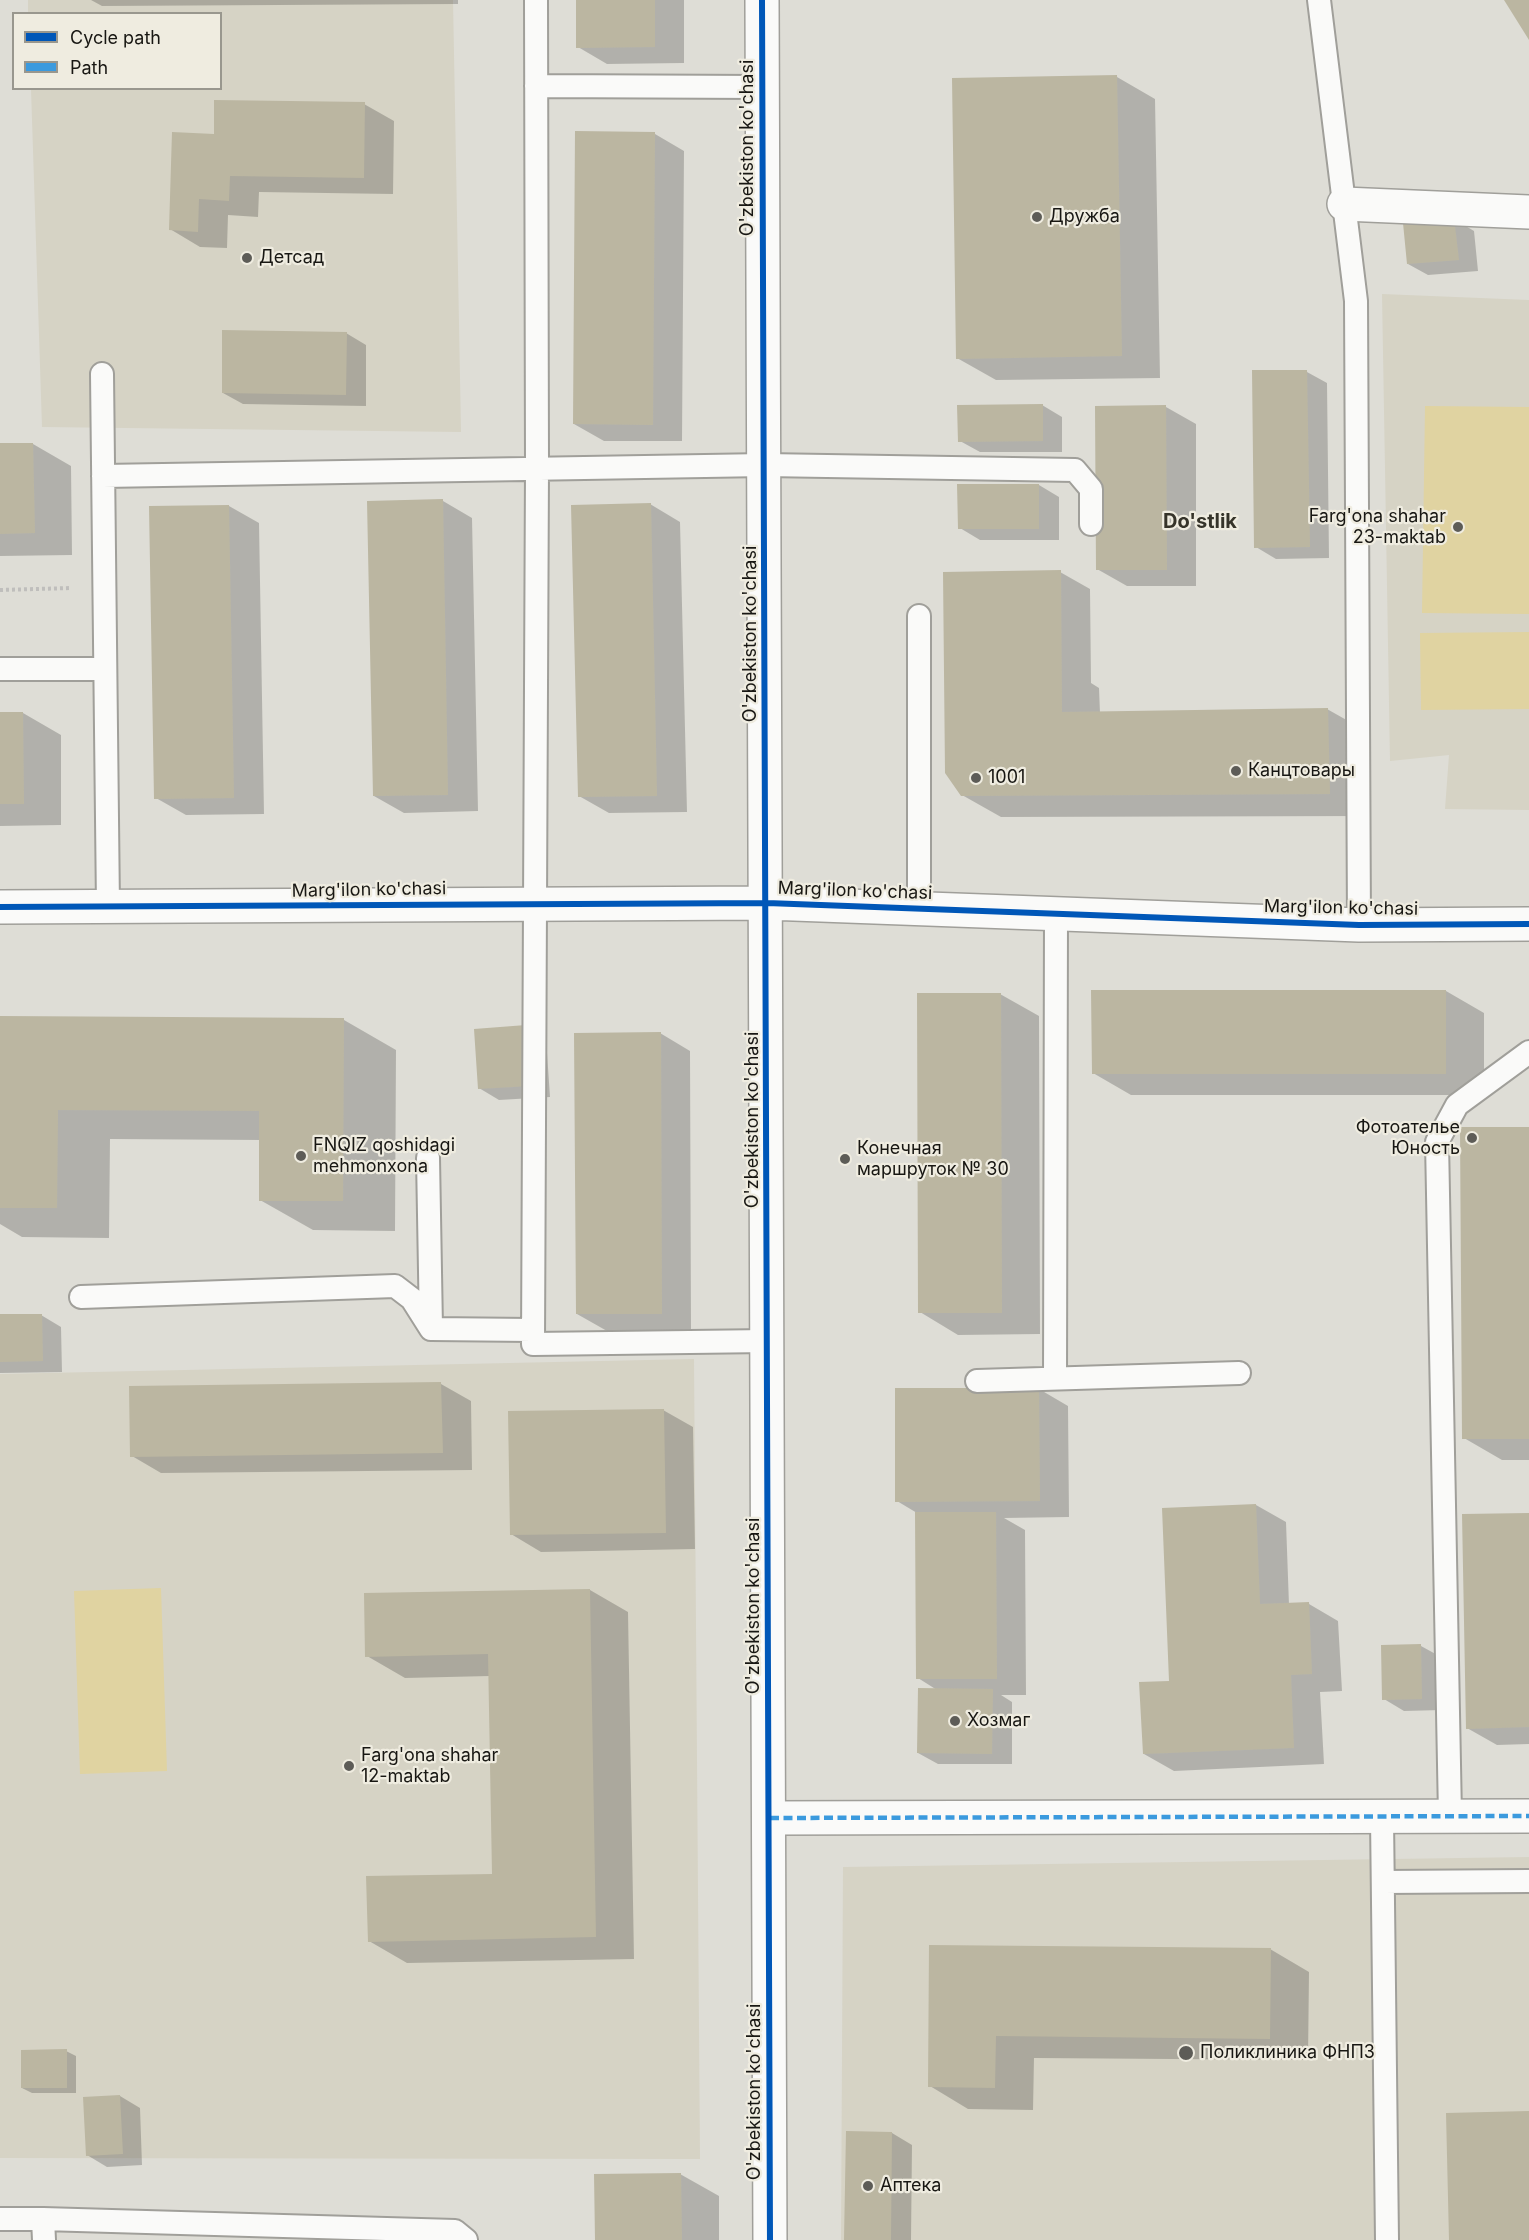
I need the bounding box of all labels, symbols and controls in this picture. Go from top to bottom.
legend [12,12,222,90]
text: Cycle path [70,27,161,48]
text: Path [70,57,108,78]
street label: O'zbekiston ko'chasi [737,60,759,236]
place label: Дружба [1049,206,1120,228]
marker: Дружба [1030,210,1044,224]
place label: Детсад [259,247,324,269]
marker: Детсад [240,251,254,265]
place label: Farg'ona shahar 23-maktab [1309,506,1446,548]
district label: Do'stlik [1163,510,1237,534]
marker: Farg'ona shahar 23-maktab [1451,520,1465,534]
street label: O'zbekiston ko'chasi [740,546,762,722]
place label: Канцтовары [1248,760,1355,782]
marker: Канцтовары [1229,764,1243,778]
place label: 1001 [988,767,1025,789]
marker: 1001 [969,771,983,785]
street label: Marg'ilon ko'chasi [292,878,446,902]
street label: Marg'ilon ko'chasi [777,878,933,904]
street label: Marg'ilon ko'chasi [1264,896,1418,920]
street label: O'zbekiston ko'chasi [742,1032,764,1208]
place label: Фотоателье Юность [1356,1117,1460,1160]
marker: Фотоателье Юность [1465,1131,1479,1145]
place label: FNQIZ qoshidagi mehmonxona [313,1135,455,1178]
place label: Конечная маршруток № 30 [857,1138,1009,1180]
marker: FNQIZ qoshidagi mehmonxona [294,1149,308,1163]
marker: Конечная маршруток № 30 [838,1152,852,1166]
street label: O'zbekiston ko'chasi [743,1518,765,1694]
place label: Хозмаг [967,1710,1030,1732]
marker: Хозмаг [948,1714,962,1728]
place label: Farg'ona shahar 12-maktab [361,1745,498,1788]
marker: Farg'ona shahar 12-maktab [342,1759,356,1773]
street label: O'zbekiston ko'chasi [744,2004,766,2180]
place label: Поликлиника ФНПЗ [1200,2042,1375,2064]
marker: Поликлиника ФНПЗ [1177,2044,1195,2062]
place label: Аптека [880,2175,941,2197]
marker: Аптека [861,2179,875,2193]

